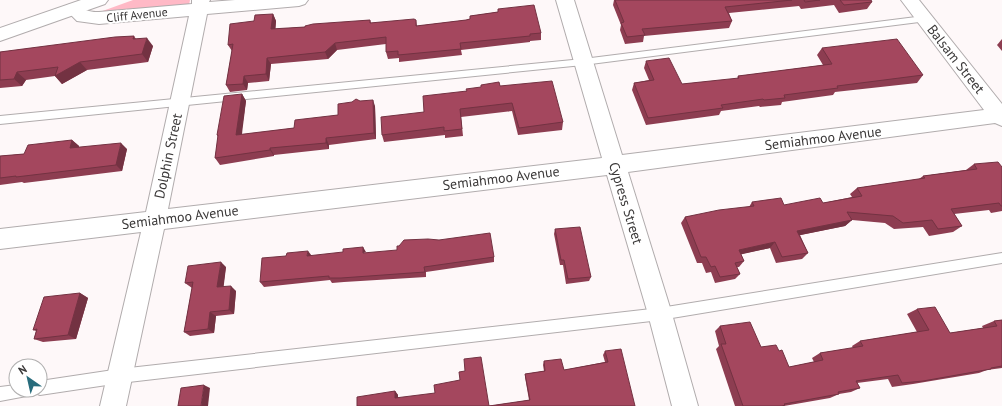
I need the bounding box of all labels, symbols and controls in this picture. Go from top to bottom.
street label: Cliff Avenue [106,4,168,25]
street label: Balsam Street [923,21,989,97]
street label: Dolphin Street [150,111,186,200]
street label: Semiahmoo Avenue [764,122,882,154]
street label: Cypress Street [605,160,647,246]
street label: Semiahmoo Avenue [442,162,560,194]
street label: Semiahmoo Avenue [121,201,239,233]
north arrow [8,358,48,398]
text: N [15,362,29,378]

